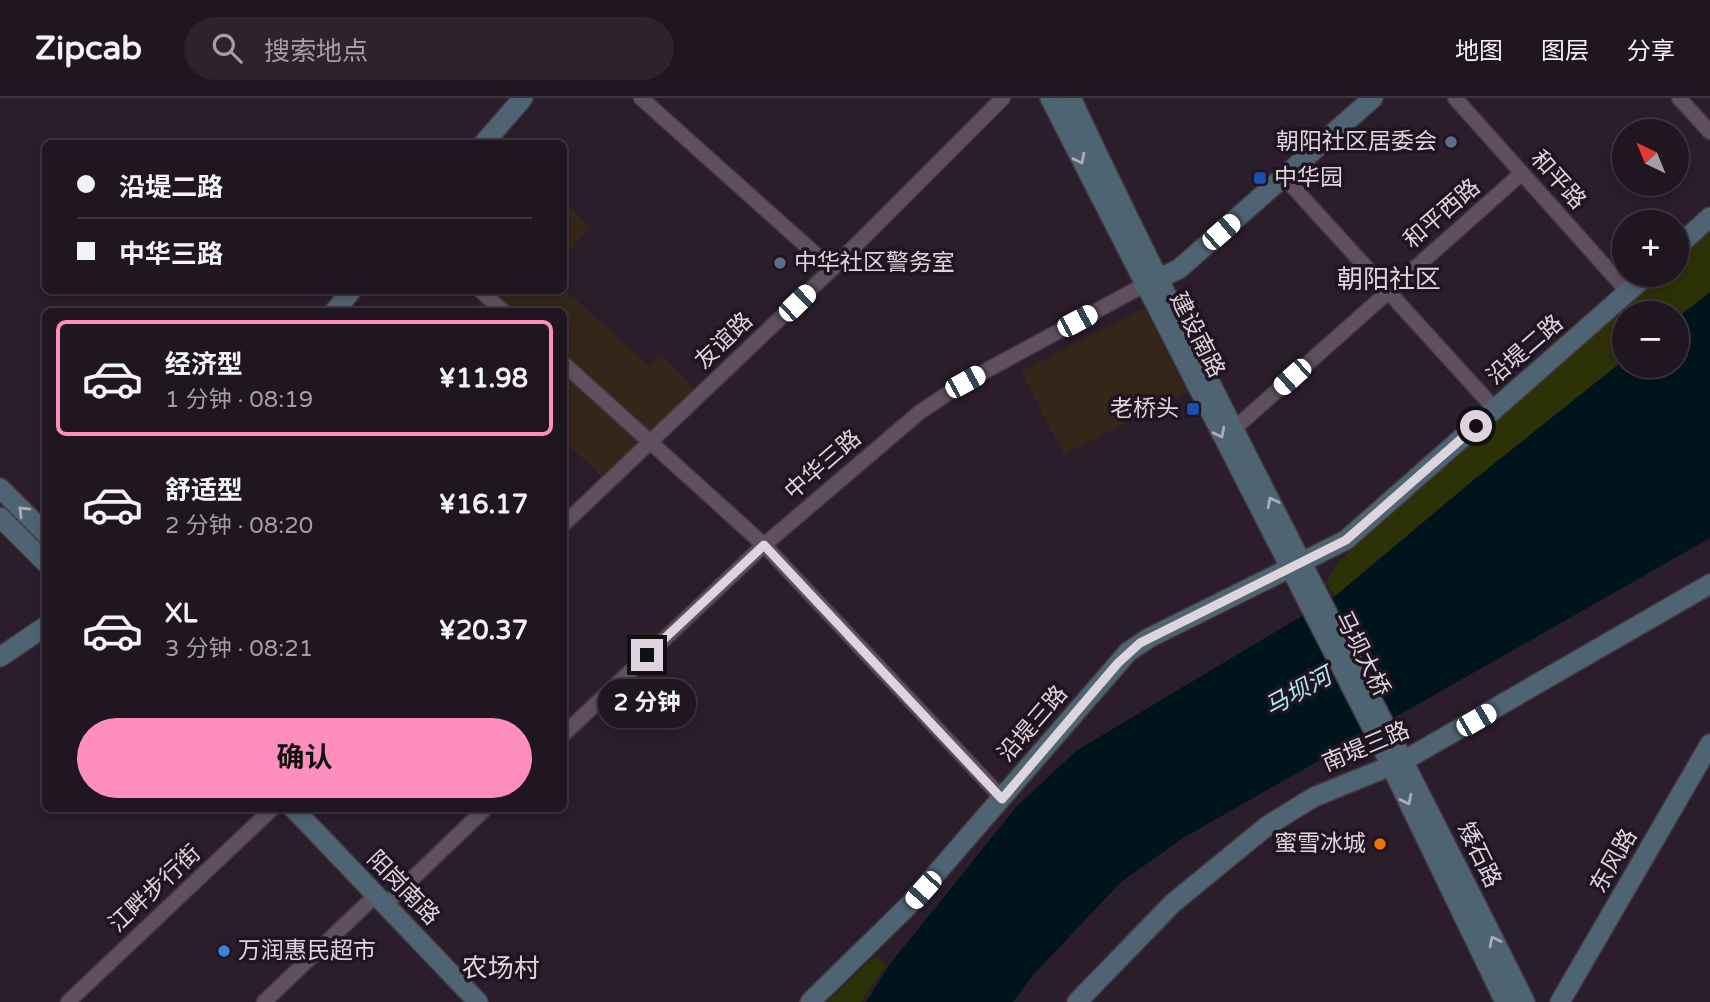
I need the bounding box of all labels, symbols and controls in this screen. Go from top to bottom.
search box [184,17,674,80]
text: Zipcab [35,29,142,68]
icon: search [208,29,246,67]
text: 搜索地点 [264,36,368,67]
text: 地图 [1455,37,1503,66]
text: 图层 [1541,37,1589,66]
text: 分享 [1627,37,1675,66]
north arrow [1612,119,1689,196]
map controls [1612,119,1689,378]
place label: 朝阳社区居委会 [1276,128,1437,156]
marker: 朝阳社区居委会 [1443,134,1459,150]
street label: 和平路 [1525,145,1591,215]
one-way arrow [1072,152,1086,164]
place label: 中华园 [1274,164,1343,192]
marker: 中华园 [1252,170,1268,186]
text: 沿堤二路 [119,172,223,203]
street label: 和平西路 [1398,173,1486,255]
car [1199,210,1244,254]
button: + [1612,210,1689,287]
text: 中华三路 [119,239,223,270]
place label: 中华社区警务室 [794,249,955,277]
marker: 中华社区警务室 [772,255,788,271]
district label: 朝阳社区 [1337,264,1441,295]
car [775,281,820,325]
street label: 建设南路 [1164,288,1230,382]
button: − [1612,301,1689,378]
car [1054,302,1101,340]
street label: 友谊路 [689,307,759,375]
street label: 沿堤二路 [1481,309,1569,391]
icon: car [81,347,144,410]
text: 经济型 [165,349,243,380]
car [1270,355,1315,399]
text: ¥11.98 [439,363,528,394]
car [942,363,989,401]
text: 1 分钟 · 08:19 [165,386,313,414]
place label: 老桥头 [1110,395,1179,423]
marker: 老桥头 [1185,401,1201,417]
route start [1460,410,1492,442]
street label: 中华三路 [779,424,867,506]
one-way arrow [1211,426,1225,438]
icon: car [81,473,144,536]
text: 舒适型 [165,475,243,506]
text: ¥16.17 [439,489,528,520]
one-way arrow [1267,497,1281,509]
one-way arrow [18,506,31,519]
text: 2 分钟 · 08:20 [165,512,313,540]
text: XL [165,598,197,629]
icon: car [81,599,144,662]
street label: 马坝大桥 [1329,607,1395,701]
text: ¥20.37 [439,615,528,646]
text: 3 分钟 · 08:21 [165,635,313,663]
route end [631,639,663,671]
water label: 马坝河 [1259,660,1340,722]
callout: 2 分钟 [598,680,696,728]
street label: 沿堤三路 [992,680,1074,768]
text: 2 分钟 [614,689,680,717]
car [1453,700,1500,740]
street label: 南堤三路 [1318,716,1414,778]
button: 确认 [77,718,532,798]
one-way arrow [1399,793,1413,805]
street label: 矮石路 [1451,818,1507,892]
street label: 东风路 [1585,824,1643,898]
place label: 蜜雪冰城 [1274,830,1366,858]
marker: 蜜雪冰城 [1372,836,1388,852]
street label: 江畔步行街 [103,840,207,938]
street label: 阳岗南路 [361,845,445,931]
car [902,867,945,913]
one-way arrow [1489,936,1503,948]
place label: 万润惠民超市 [238,937,376,965]
marker: 万润惠民超市 [216,943,232,959]
district label: 农场村 [462,953,540,984]

